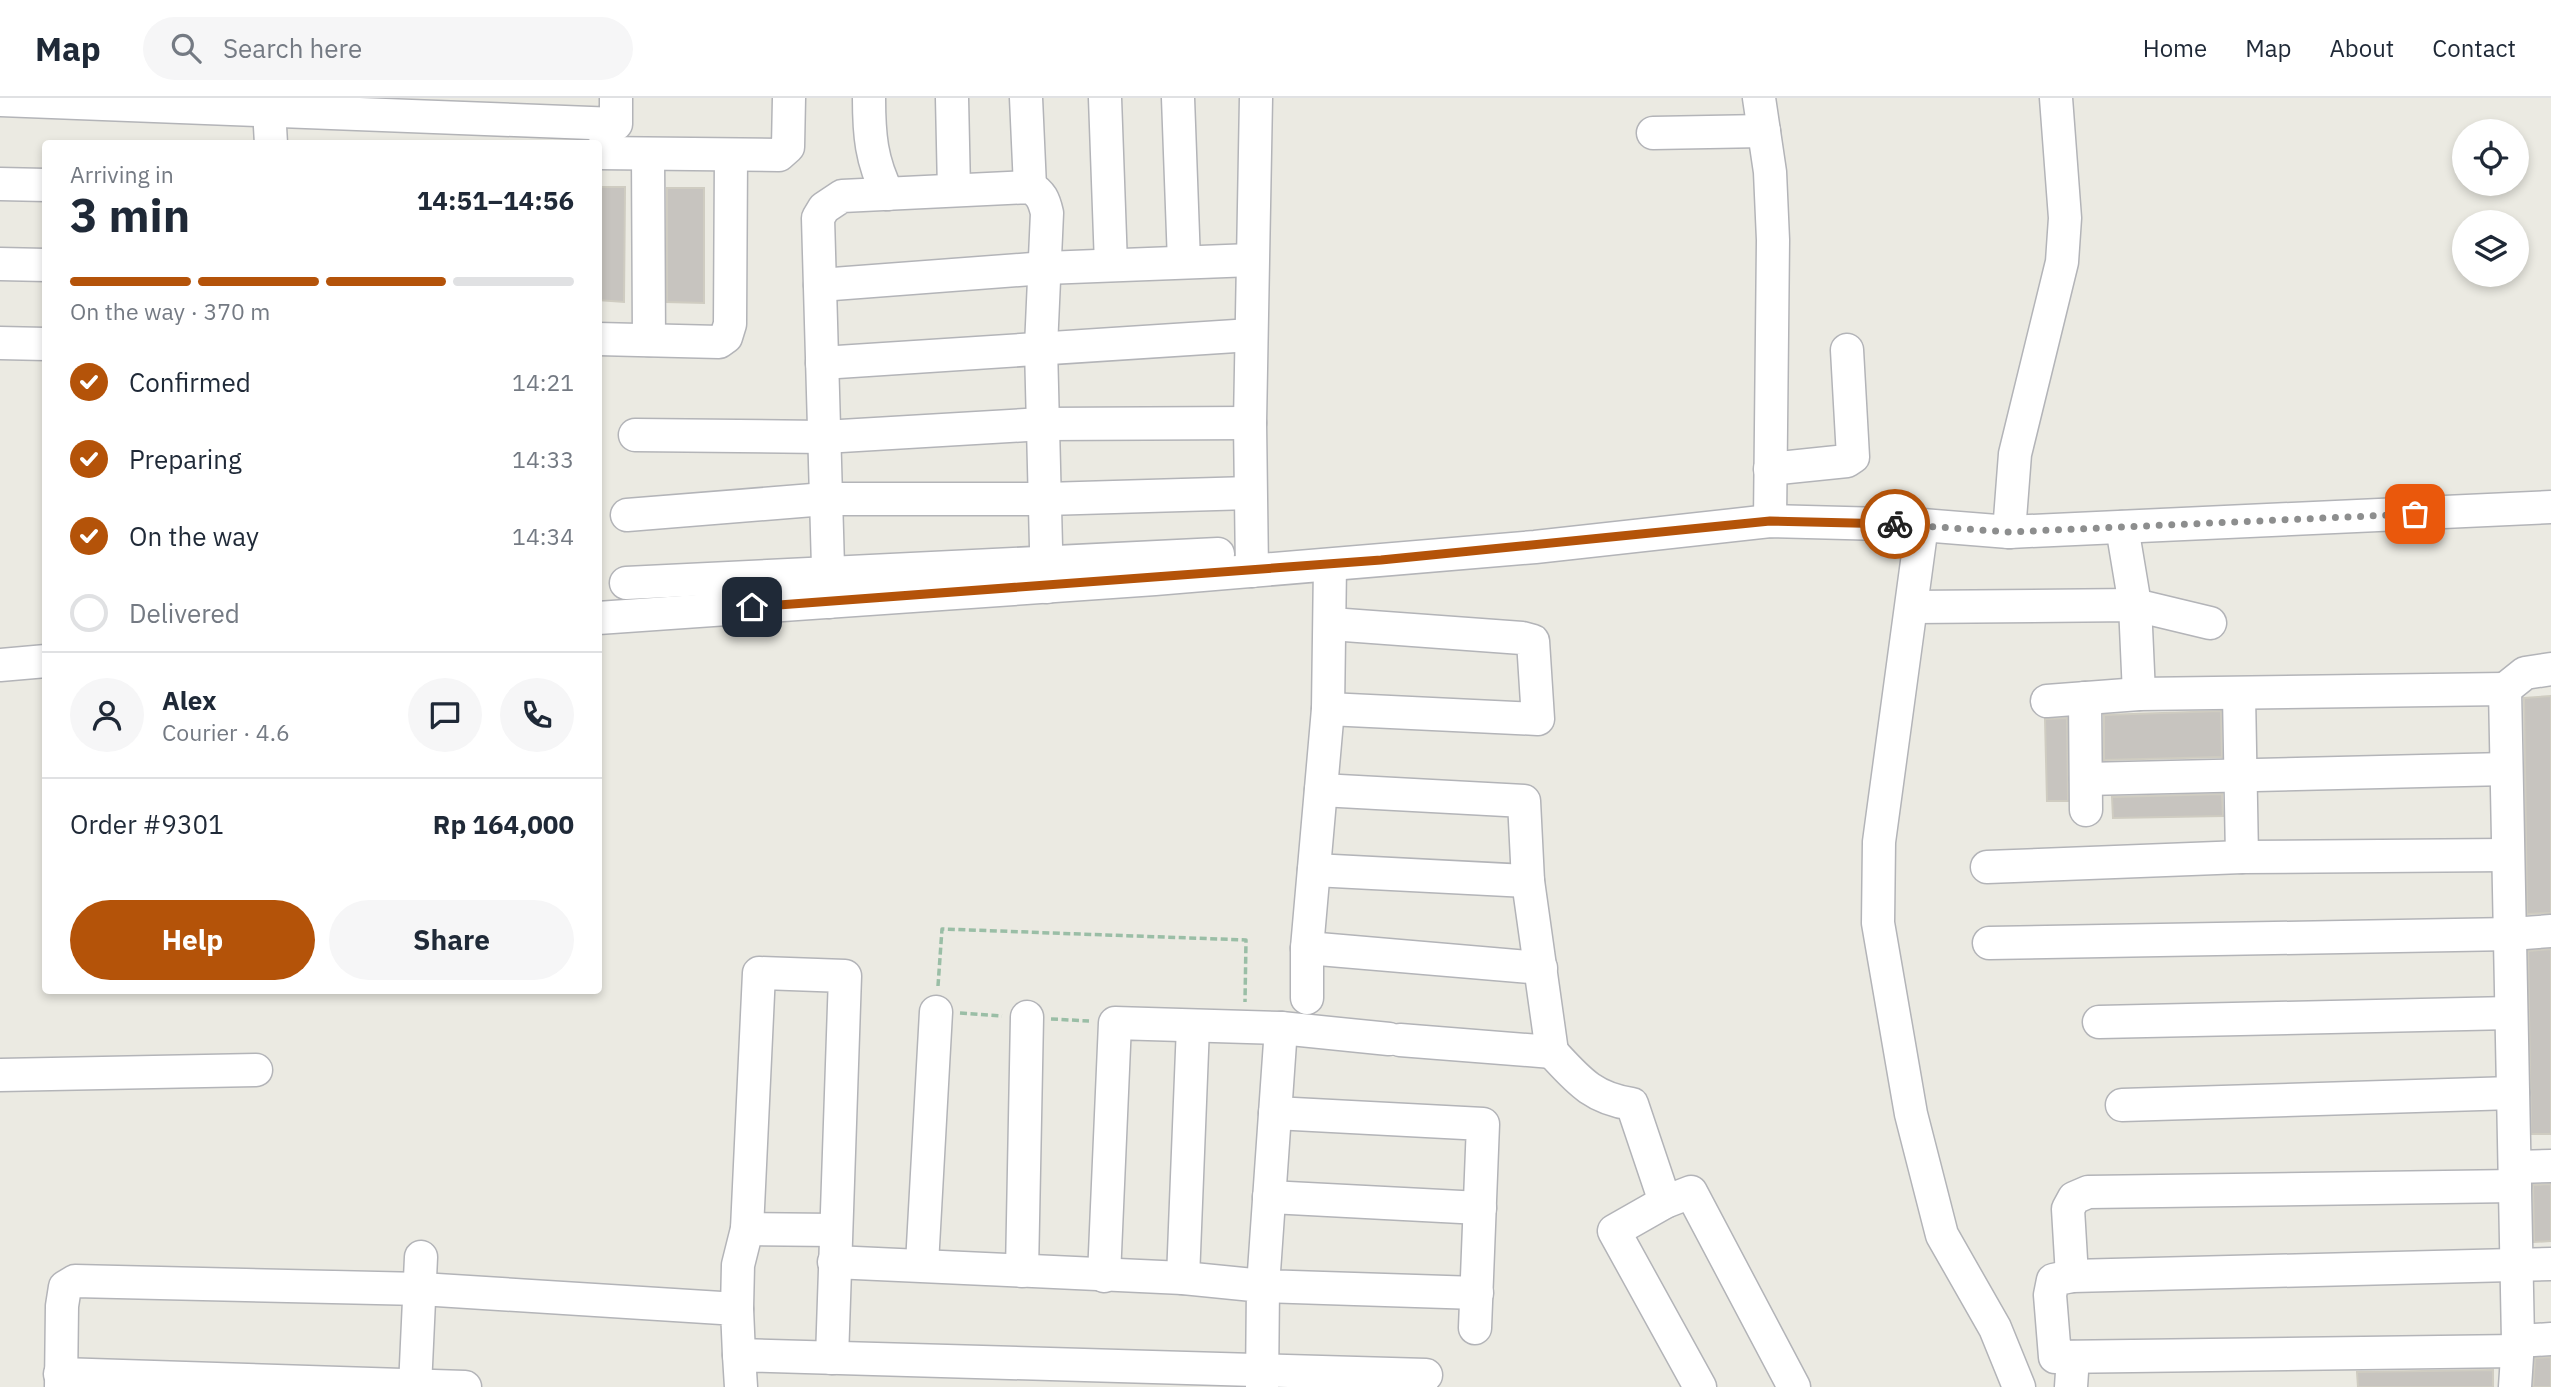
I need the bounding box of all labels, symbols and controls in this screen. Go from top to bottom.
search box [143,17,633,80]
text: Map [35,27,101,70]
icon: search [167,29,205,67]
text: Search here [223,31,362,65]
text: Home [2143,32,2207,64]
text: Map [2245,32,2291,64]
text: About [2329,32,2394,64]
text: Contact [2432,32,2516,64]
map controls [2452,119,2529,287]
button: locate [2452,119,2529,196]
text: Arriving in [70,159,174,189]
text: 14:51–14:56 [417,183,574,217]
text: 3 min [70,185,190,245]
button: layers [2452,210,2529,287]
text: On the way · 370 m [70,296,270,326]
icon: check [70,363,108,401]
text: Confirmed [129,365,251,399]
text: 14:21 [512,367,574,397]
icon: check [70,440,108,478]
text: Preparing [129,442,242,476]
text: 14:33 [512,444,574,474]
pin [2385,484,2445,544]
courier [1860,489,1930,559]
icon: bag [2396,495,2434,533]
icon: bike [1876,505,1914,543]
icon: check [70,517,108,555]
text: On the way [129,519,259,553]
text: 14:34 [512,521,574,551]
pin [722,577,782,637]
icon: home [733,588,771,626]
text: Delivered [129,596,240,630]
button: person [70,678,144,752]
button: chat [408,678,482,752]
button: phone [500,678,574,752]
text: Alex [162,683,216,717]
text: Courier · 4.6 [162,717,290,747]
text: Order #9301 [70,807,224,841]
text: Rp 164,000 [433,807,574,841]
button: Help [70,900,315,980]
button: Share [329,900,574,980]

